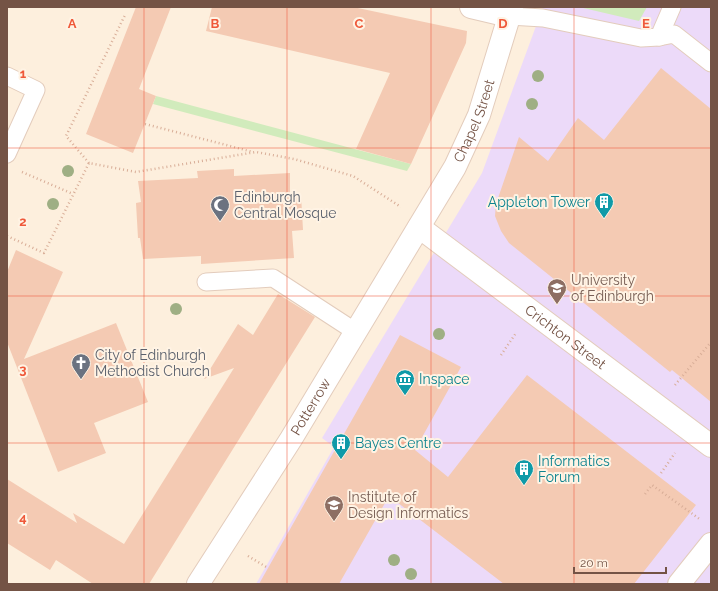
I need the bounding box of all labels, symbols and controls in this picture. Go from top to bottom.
text: A [68,16,77,31]
text: B [211,16,220,31]
text: C [355,16,364,31]
text: D [498,16,508,31]
text: E [642,16,650,31]
text: 1 [20,66,27,81]
street label: Chapel Street [450,77,498,165]
place label: Edinburgh Central Mosque [234,189,337,221]
building icon: Appleton Tower [593,191,615,219]
mosque icon: Edinburgh Central Mosque [209,194,231,222]
place label: Appleton Tower [488,194,590,210]
text: 2 [19,214,27,229]
place label: University of Edinburgh [571,272,654,304]
school or university icon: University of Edinburgh [546,277,568,305]
street label: Crichton Street [522,301,609,372]
place label: City of Edinburgh Methodist Church [95,347,210,379]
church icon: City of Edinburgh Methodist Church [70,352,92,380]
text: 3 [19,362,27,377]
museum icon: Inspace [394,368,416,396]
place label: Inspace [419,371,470,387]
street label: Potterrow [287,375,334,438]
building icon: Bayes Centre [330,432,352,460]
place label: Bayes Centre [355,435,441,451]
place label: Informatics Forum [538,453,610,485]
building icon: Informatics Forum [513,458,535,486]
place label: Institute of Design Informatics [348,489,468,521]
school or university icon: Institute of Design Informatics [323,494,345,522]
text: 4 [19,510,27,525]
scale bar [574,549,666,575]
text: 20 m [580,556,608,570]

